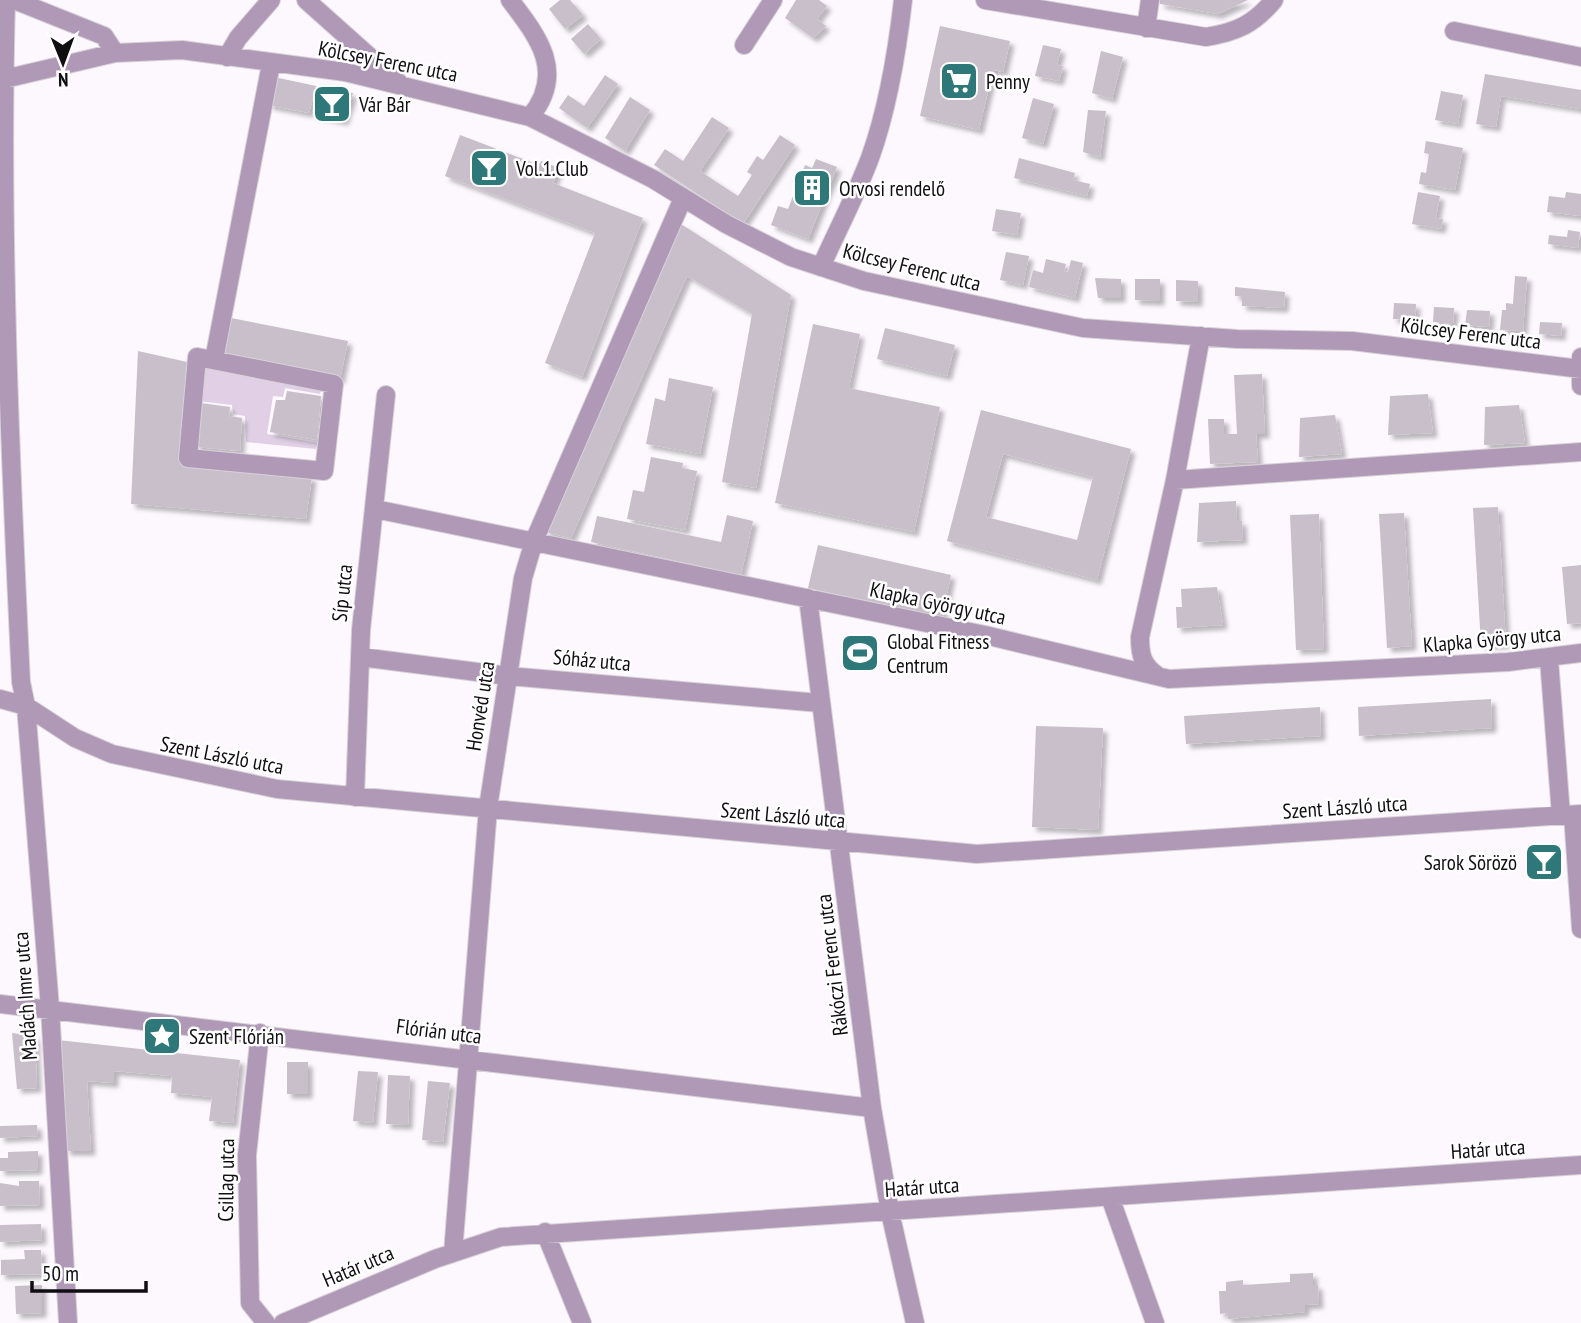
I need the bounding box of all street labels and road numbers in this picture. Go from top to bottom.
street label: Kölcsey Ferenc utca [316,34,460,88]
street label: Kölcsey Ferenc utca [840,237,984,297]
street label: Kölcsey Ferenc utca [1399,311,1543,355]
street label: Síp utca [326,563,358,623]
street label: Klapka György utca [868,575,1008,631]
street label: Klapka György utca [1422,620,1562,658]
street label: Sóház utca [552,643,632,677]
street label: Honvéd utca [460,659,500,753]
street label: Szent László utca [158,730,286,780]
street label: Szent László utca [1282,789,1408,825]
street label: Szent László utca [719,796,847,834]
street label: Rákóczi Ferenc utca [810,893,854,1037]
street label: Madách Imre utca [7,931,43,1061]
street label: Flórián utca [395,1012,483,1050]
street label: Határ utca [1450,1133,1526,1165]
street label: Csillag utca [212,1138,240,1222]
street label: Határ utca [884,1171,960,1203]
street label: Határ utca [318,1239,398,1293]

